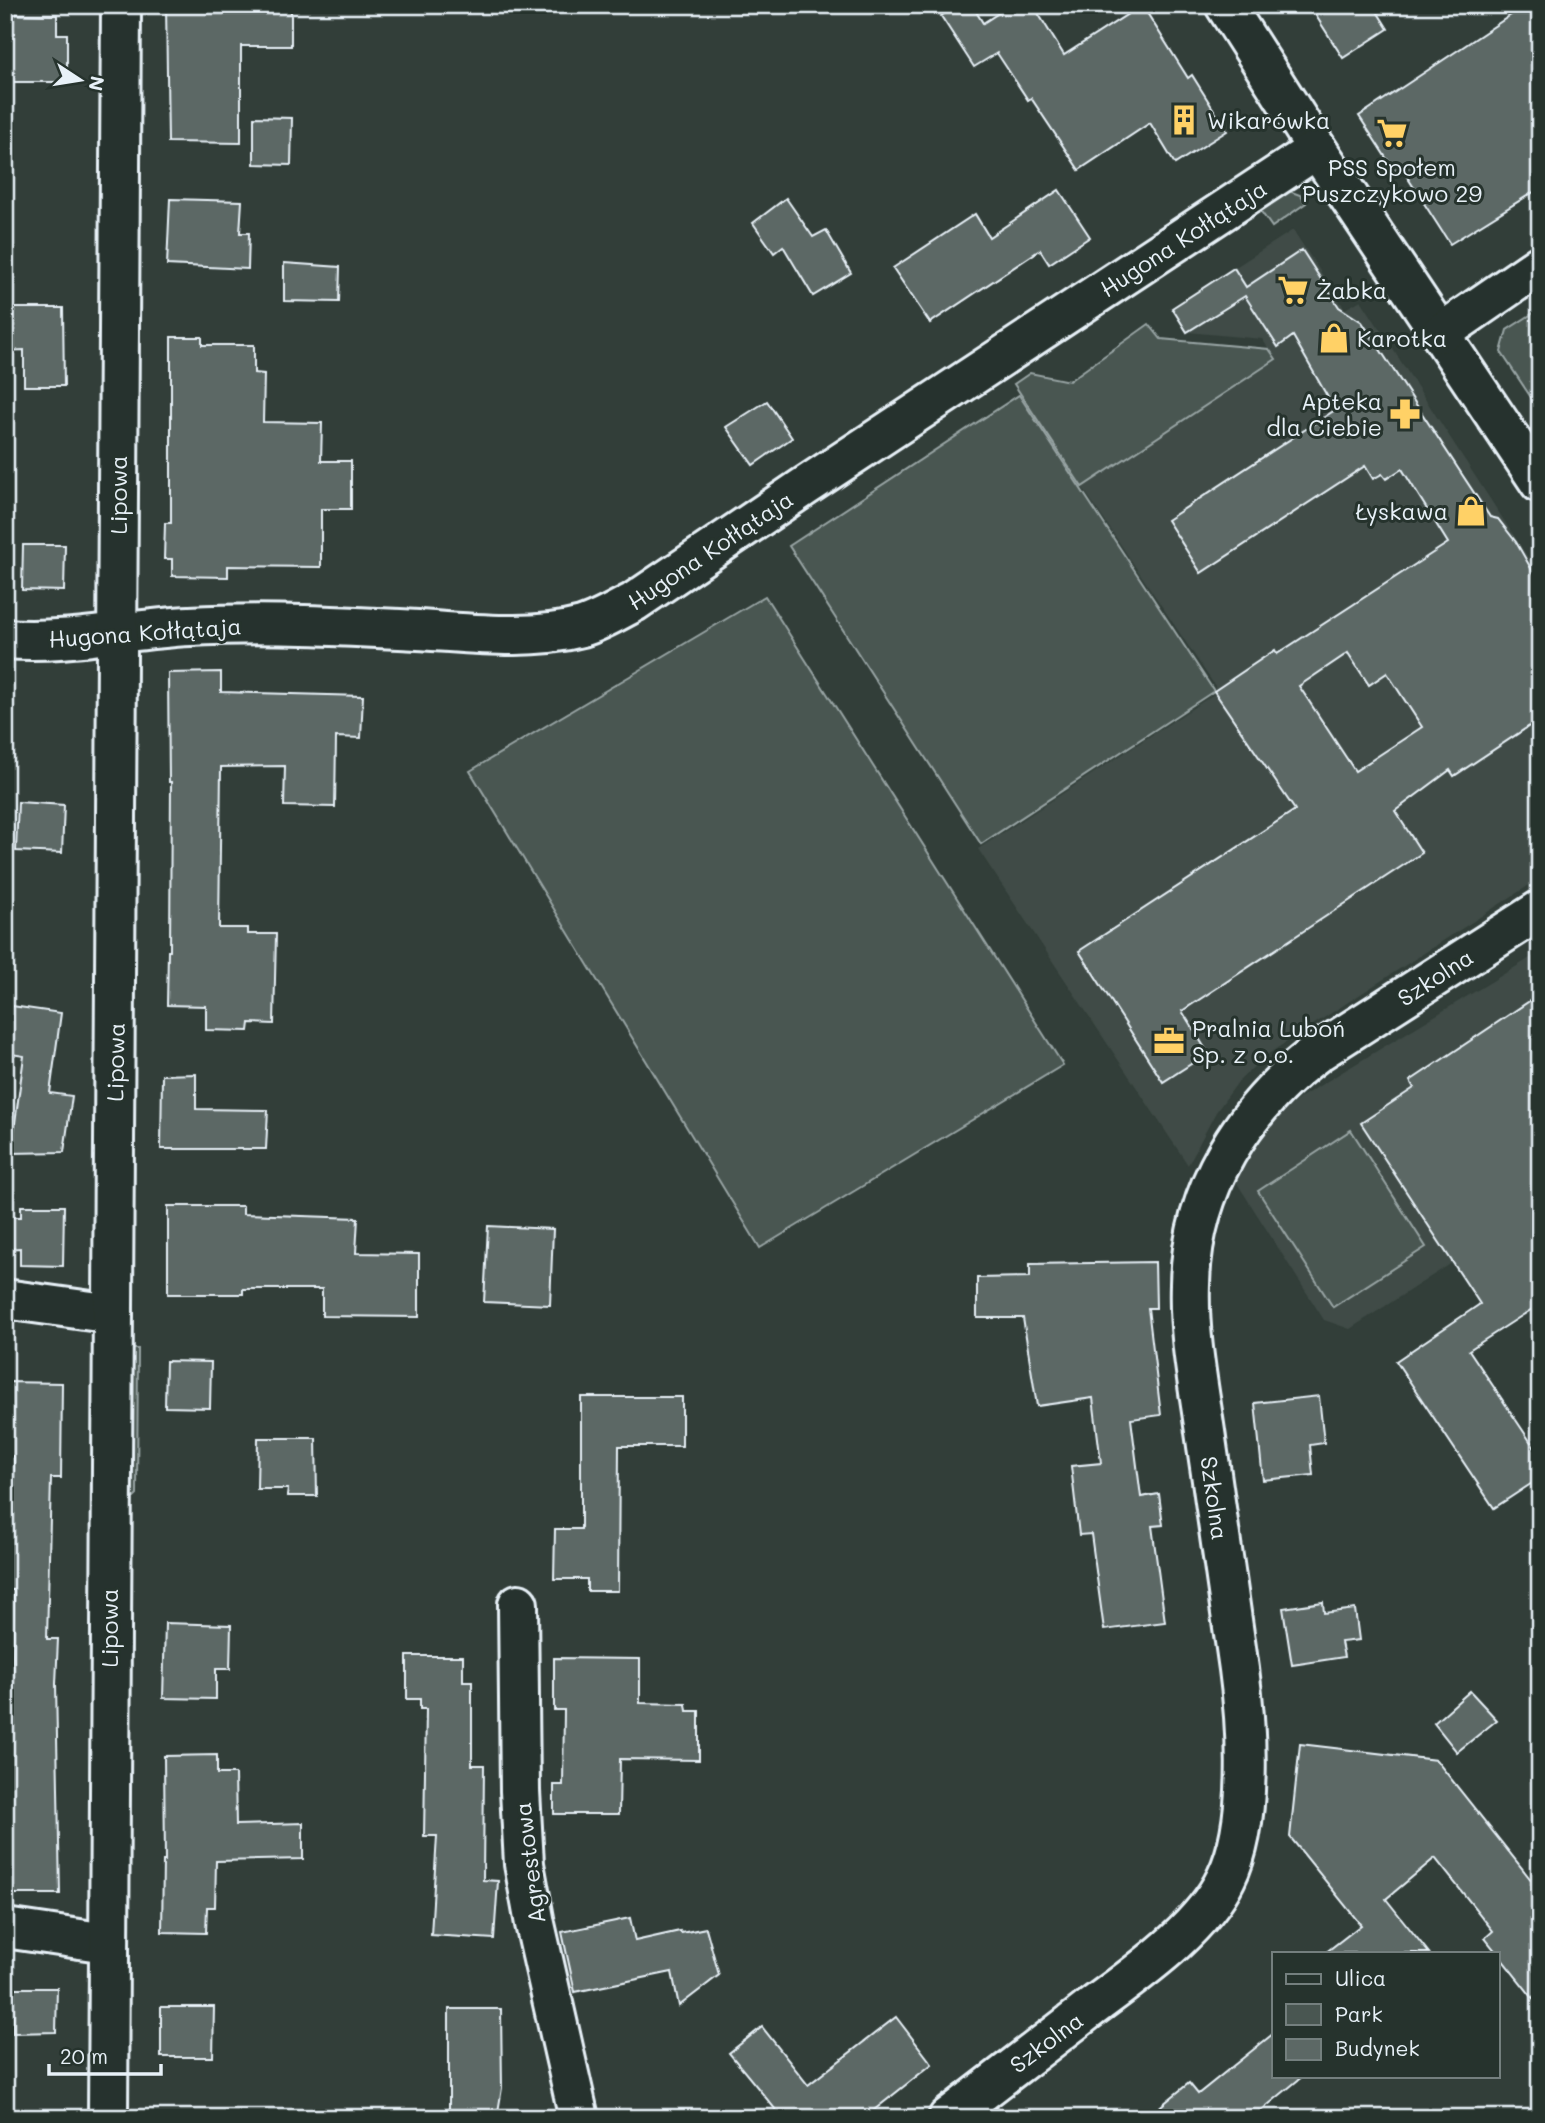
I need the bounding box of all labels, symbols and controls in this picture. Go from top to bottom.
north arrow [46,46,116,116]
text: N [83,74,111,93]
building icon: Wikarówka [1167,103,1201,137]
place label: Wikarówka [1207,105,1330,135]
supermarket icon: PSS Społem Puszczykowo 29 [1375,116,1409,150]
place label: PSS Społem Puszczykowo 29 [1302,152,1482,208]
street label: Hugona Kołłątaja [1094,173,1272,303]
supermarket icon: Żabka [1276,273,1310,307]
place label: Żabka [1316,275,1387,305]
shop icon: Karotka [1317,321,1351,355]
place label: Karotka [1357,323,1447,353]
place label: Apteka dla Ciebie [1266,386,1382,442]
pharmacy icon: Apteka dla Ciebie [1388,397,1422,431]
street label: Lipowa [103,455,133,535]
street label: Hugona Kołłątaja [622,484,798,616]
shop icon: Łyskawa [1454,494,1488,528]
place label: Łyskawa [1356,496,1448,526]
street label: Hugona Kołłątaja [48,610,242,654]
street label: Szkolna [1391,941,1479,1013]
place label: Pralnia Luboń Sp. z o.o. [1192,1013,1345,1069]
street label: Lipowa [99,1022,131,1102]
office icon: Pralnia Luboń Sp. z o.o. [1152,1024,1186,1058]
street label: Szkolna [1194,1454,1236,1542]
street label: Lipowa [94,1588,124,1668]
street label: Agrestowa [507,1801,551,1925]
legend [1272,1952,1500,2078]
text: Ulica [1335,1964,1386,1991]
text: Park [1335,2000,1383,2027]
street label: Szkolna [1003,2005,1089,2079]
scale bar [49,2032,161,2076]
text: Budynek [1335,2034,1420,2061]
text: 20 m [60,2042,108,2069]

